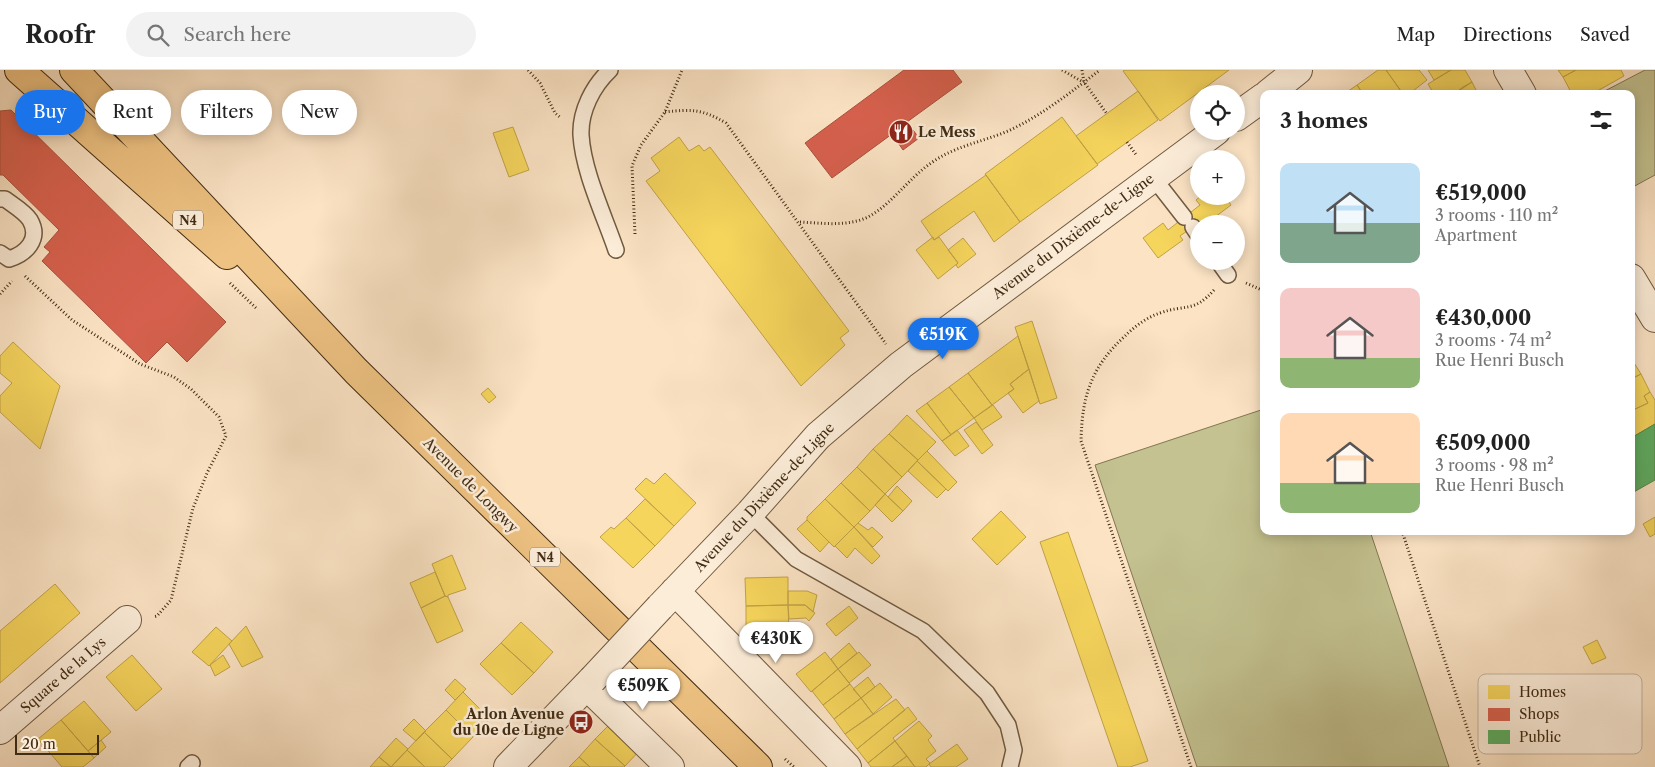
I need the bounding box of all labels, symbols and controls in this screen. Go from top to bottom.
search box [126,12,476,57]
text: Roofr [25,20,96,49]
icon: search [144,21,172,49]
text: Search here [184,23,291,46]
text: Map [1396,24,1435,46]
text: Directions [1463,24,1552,46]
text: Saved [1580,24,1630,46]
map controls [1190,85,1245,270]
button: locate [1190,85,1245,140]
chip: Buy [15,90,85,135]
chip: Rent [95,90,171,135]
chip: Filters [181,90,272,135]
chip: New [282,90,357,135]
icon: filters [1587,106,1615,134]
text: 3 homes [1280,108,1368,133]
restaurant icon: Le Mess [888,119,914,145]
place label: Le Mess [918,123,975,141]
button: + [1190,150,1245,205]
street label: Avenue du Dixième-de-Ligne [988,169,1157,303]
text: €519,000 [1435,180,1527,205]
icon: home [1320,183,1380,243]
text: 3 rooms · 110 m² [1435,205,1558,225]
road number: N4 [173,210,203,230]
button: − [1190,215,1245,270]
text: Apartment [1435,225,1517,245]
text: €430,000 [1435,305,1531,330]
icon: home [1320,308,1380,368]
pin: €519K [908,318,978,360]
text: €519K [919,324,967,344]
text: 3 rooms · 74 m² [1435,330,1551,350]
text: Rue Henri Busch [1435,350,1564,370]
street label: Avenue du Dixième-de-Ligne [689,418,838,576]
text: €509,000 [1435,430,1531,455]
street label: Avenue de Longwy [419,433,522,536]
icon: home [1320,433,1380,493]
text: 3 rooms · 98 m² [1435,455,1554,475]
text: Rue Henri Busch [1435,475,1564,495]
road number: N4 [530,548,560,567]
pin: €430K [741,622,811,664]
text: €430K [750,628,802,648]
street label: Square de la Lys [17,633,109,717]
pin: €509K [608,668,678,711]
legend [1478,674,1642,754]
text: €509K [617,675,669,695]
text: Homes [1519,683,1566,701]
place label: Arlon Avenue du 10e de Ligne [453,705,564,739]
text: Shops [1519,705,1559,723]
bus stop icon: Arlon Avenue du 10e de Ligne [568,709,594,735]
text: Public [1519,728,1561,746]
scale bar [15,732,99,755]
text: 20 m [22,735,56,753]

